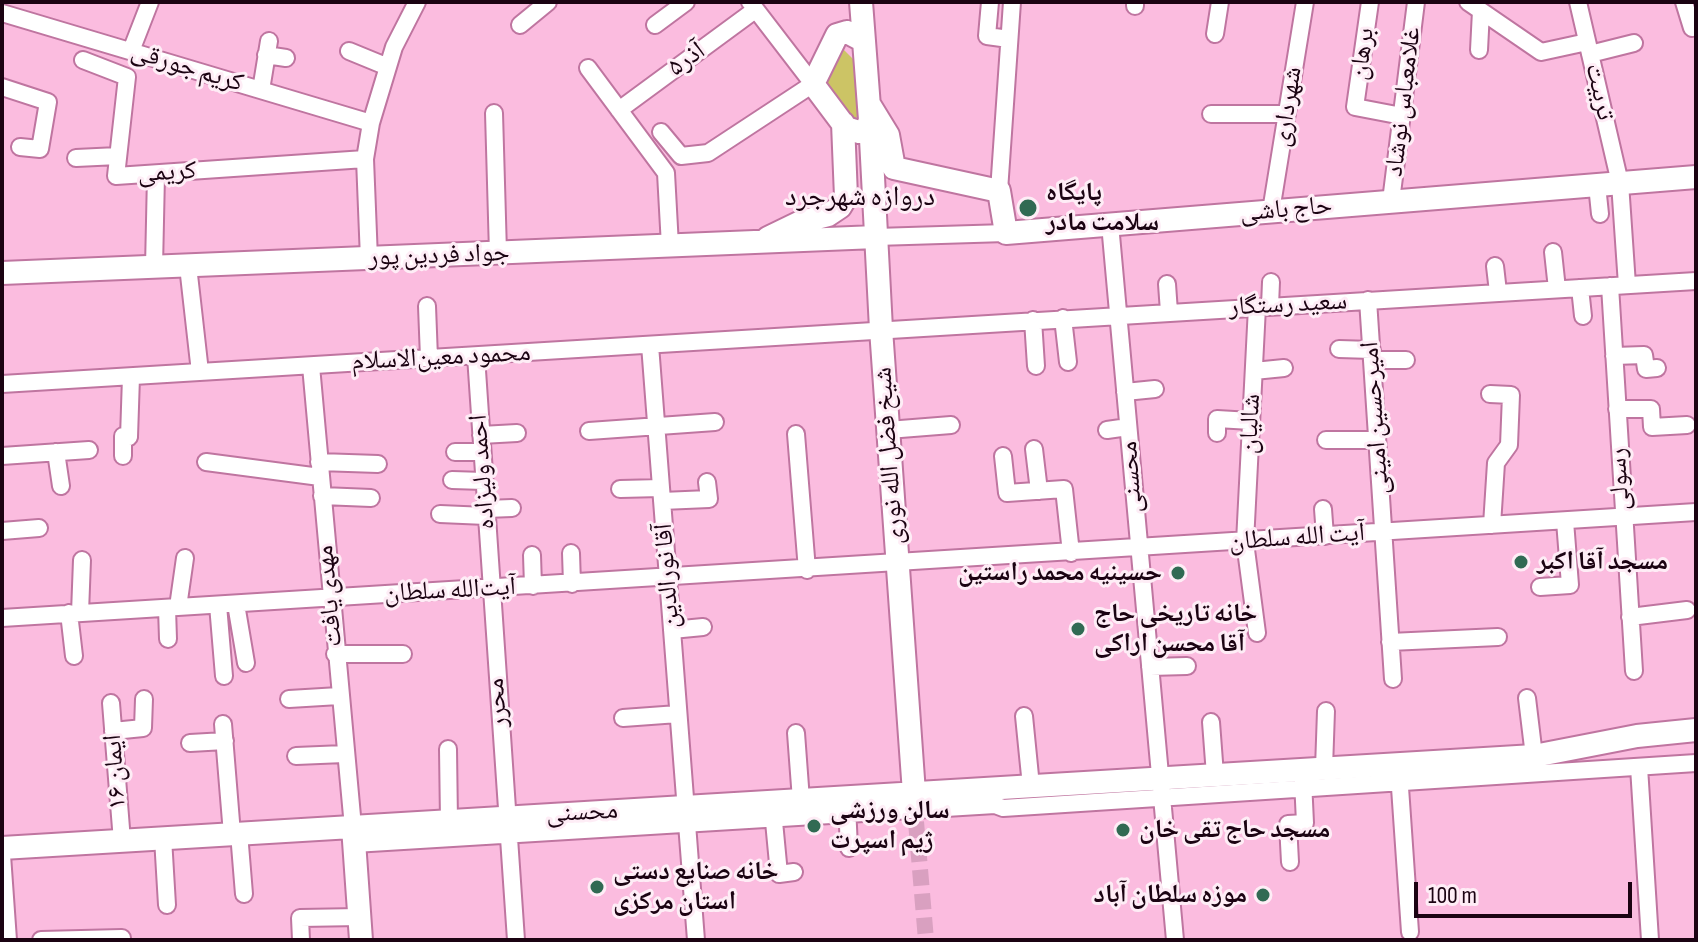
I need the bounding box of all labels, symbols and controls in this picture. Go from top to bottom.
street label: برهان [1344,26,1382,82]
street label: غلامعباس نوشاد [1379,26,1429,178]
street label: کریم جورقی [127,36,247,100]
street label: آذر۵ [662,36,712,84]
street label: تربیت [1577,61,1621,123]
street label: شهرداری [1266,65,1310,149]
street label: کریمی [137,156,197,190]
place label: پایگاه سلامت مادر [1046,177,1159,238]
district label: دروازه شهرجرد [785,181,935,215]
street label: حاج باشی [1239,190,1333,230]
marker: پایگاه سلامت مادر [1017,197,1039,219]
street label: جواد فردین پور [368,238,510,274]
street label: سعید رستگار [1228,286,1348,324]
street label: محمود معین‌الاسلام [351,338,531,378]
street label: امیرحسین امینی [1355,340,1397,496]
street label: شیخ فضل الله نوری [868,366,912,546]
street label: شالیان [1234,393,1268,455]
street label: احمد ولیزاده [463,414,503,530]
street label: محسنی [1114,440,1150,514]
street label: رسولی [1603,447,1637,511]
street label: آیت الله سلطان [1228,518,1366,558]
street label: آقا نورالدین [649,522,687,630]
street label: مهدی یافت [310,544,350,648]
place label: مسجد آقا اکبر [1537,546,1668,578]
marker: مسجد آقا اکبر [1512,553,1530,571]
place label: حسینیه محمد راستین [958,557,1162,589]
marker: حسینیه محمد راستین [1169,564,1187,582]
street label: آیت‌الله سلطان [383,572,517,610]
place label: خانه تاریخی حاج آقا محسن اراکی [1094,598,1257,660]
marker: خانه تاریخی حاج آقا محسن اراکی [1069,620,1087,638]
street label: محرر [481,677,515,729]
street label: ایمان ۱۶ [98,733,134,811]
place label: سالن ورزشی ژیم اسپرت [830,795,950,856]
street label: محسنی [545,796,619,830]
place label: مسجد حاج تقی خان [1139,814,1330,846]
marker: سالن ورزشی ژیم اسپرت [805,817,823,835]
marker: مسجد حاج تقی خان [1114,821,1132,839]
place label: خانه صنایع دستی استان مرکزی [613,856,779,918]
scale bar [1418,866,1636,916]
marker: خانه صنایع دستی استان مرکزی [588,878,606,896]
place label: موزه سلطان آباد [1094,879,1247,911]
text: 100 m [1428,881,1477,910]
marker: موزه سلطان آباد [1254,886,1272,904]

